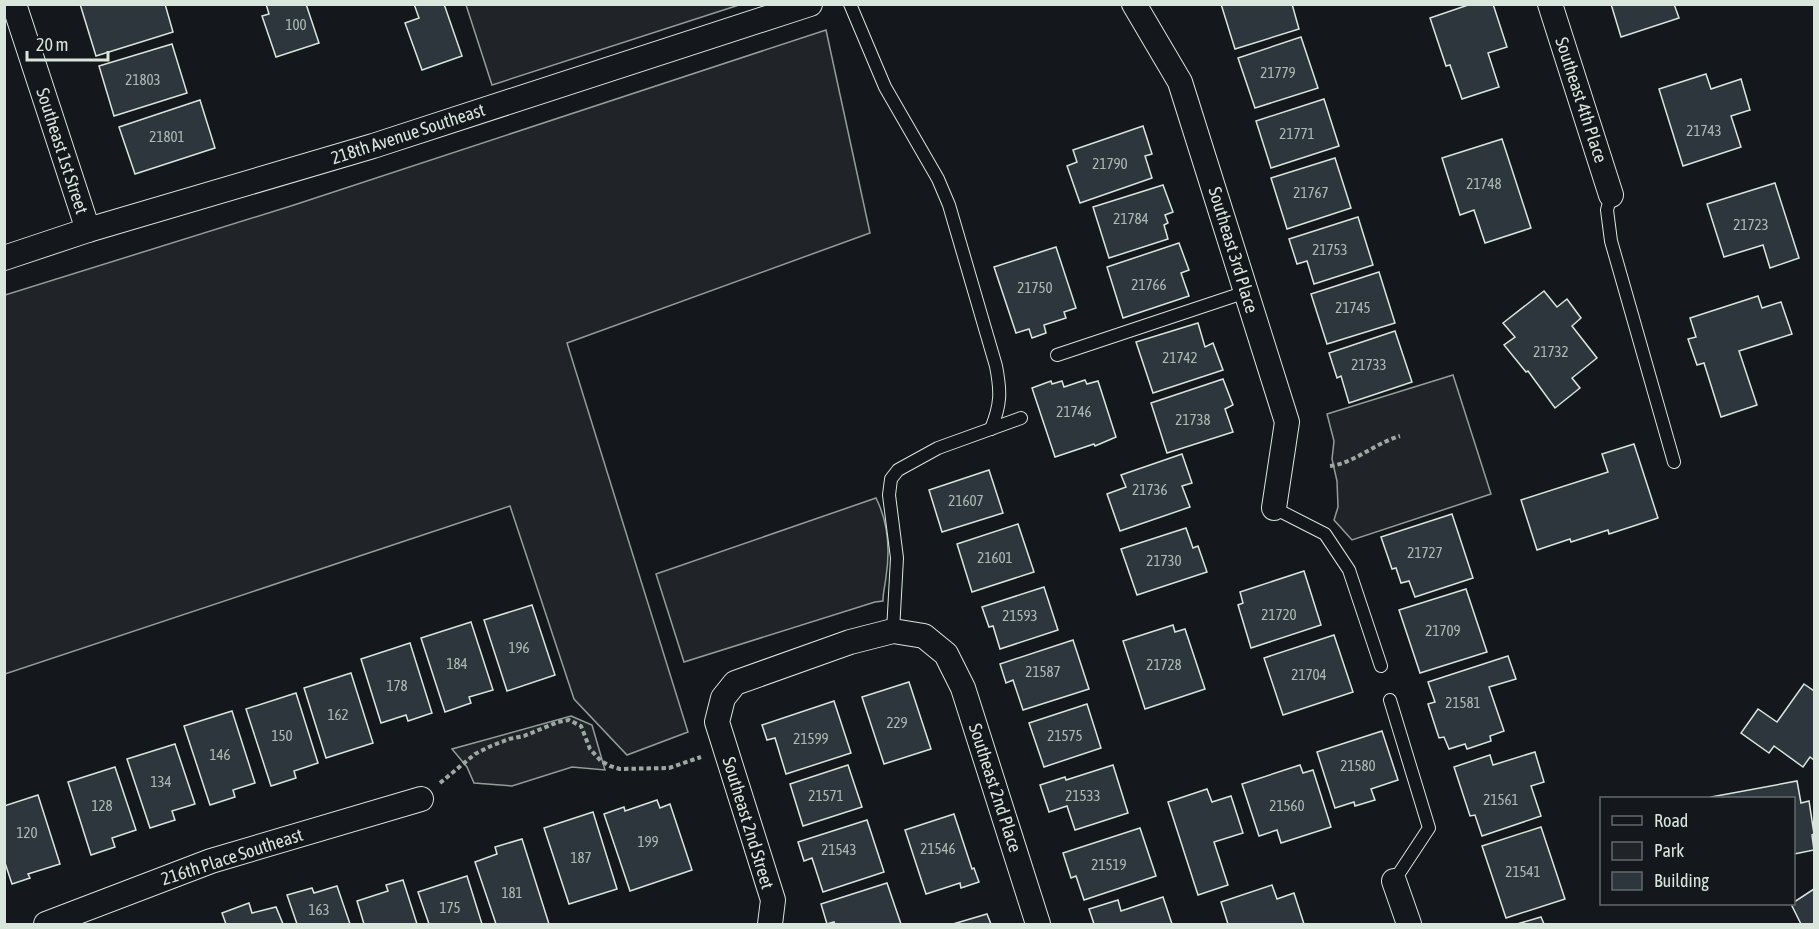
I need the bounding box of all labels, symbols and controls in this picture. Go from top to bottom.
house number: 100 [285,16,307,33]
scale bar [27,24,108,62]
text: 20 m [36,34,68,55]
street label: Southeast 4th Place [1551,34,1612,165]
house number: 21779 [1260,64,1296,81]
house number: 21803 [125,71,161,88]
street label: Southeast 1st Street [32,85,93,216]
street label: 218th Avenue Southeast [328,99,488,168]
house number: 21743 [1686,122,1722,139]
house number: 21771 [1279,125,1315,142]
house number: 21801 [149,128,185,145]
house number: 21790 [1092,155,1128,172]
house number: 21748 [1466,175,1502,192]
street label: Southeast 3rd Place [1204,184,1263,315]
house number: 21767 [1293,184,1329,201]
house number: 21784 [1113,210,1149,227]
house number: 21723 [1733,216,1769,233]
house number: 21753 [1312,241,1348,258]
house number: 21766 [1131,276,1167,293]
house number: 21750 [1017,279,1053,296]
house number: 21745 [1335,299,1371,316]
house number: 21732 [1533,343,1569,360]
house number: 21742 [1162,349,1198,366]
house number: 21733 [1351,356,1387,373]
house number: 21746 [1056,403,1092,420]
house number: 21738 [1175,411,1211,428]
house number: 21736 [1132,481,1168,498]
house number: 21607 [948,492,984,509]
house number: 21727 [1407,544,1443,561]
house number: 21601 [977,549,1013,566]
house number: 21730 [1146,552,1182,569]
house number: 21720 [1261,606,1297,623]
house number: 21593 [1002,607,1038,624]
house number: 21709 [1425,622,1461,639]
house number: 196 [508,639,530,656]
house number: 184 [446,655,468,672]
house number: 21728 [1146,656,1182,673]
house number: 21587 [1025,663,1061,680]
house number: 21704 [1291,666,1327,683]
house number: 178 [386,677,408,694]
house number: 21581 [1445,694,1481,711]
house number: 162 [327,706,349,723]
house number: 229 [886,714,908,731]
street label: Southeast 2nd Place [965,721,1026,855]
house number: 150 [271,727,293,744]
house number: 21575 [1047,727,1083,744]
house number: 21599 [793,730,829,747]
house number: 146 [209,746,231,763]
street label: Southeast 2nd Street [718,754,779,891]
house number: 21580 [1340,757,1376,774]
house number: 134 [150,773,172,790]
house number: 21571 [808,787,844,804]
house number: 21533 [1065,787,1101,804]
house number: 21561 [1483,791,1519,808]
house number: 128 [91,797,113,814]
house number: 21560 [1269,797,1305,814]
legend [1600,797,1795,905]
text: Road [1654,810,1688,831]
house number: 120 [16,824,38,841]
street label: 216th Place Southeast [158,824,305,889]
house number: 199 [637,833,659,850]
house number: 21546 [920,840,956,857]
text: Park [1654,840,1684,861]
house number: 21543 [821,841,857,858]
house number: 187 [570,849,592,866]
house number: 21519 [1091,856,1127,873]
house number: 21541 [1505,863,1541,880]
text: Building [1654,870,1709,891]
house number: 181 [501,884,523,901]
house number: 175 [439,899,461,916]
house number: 163 [308,901,330,918]

